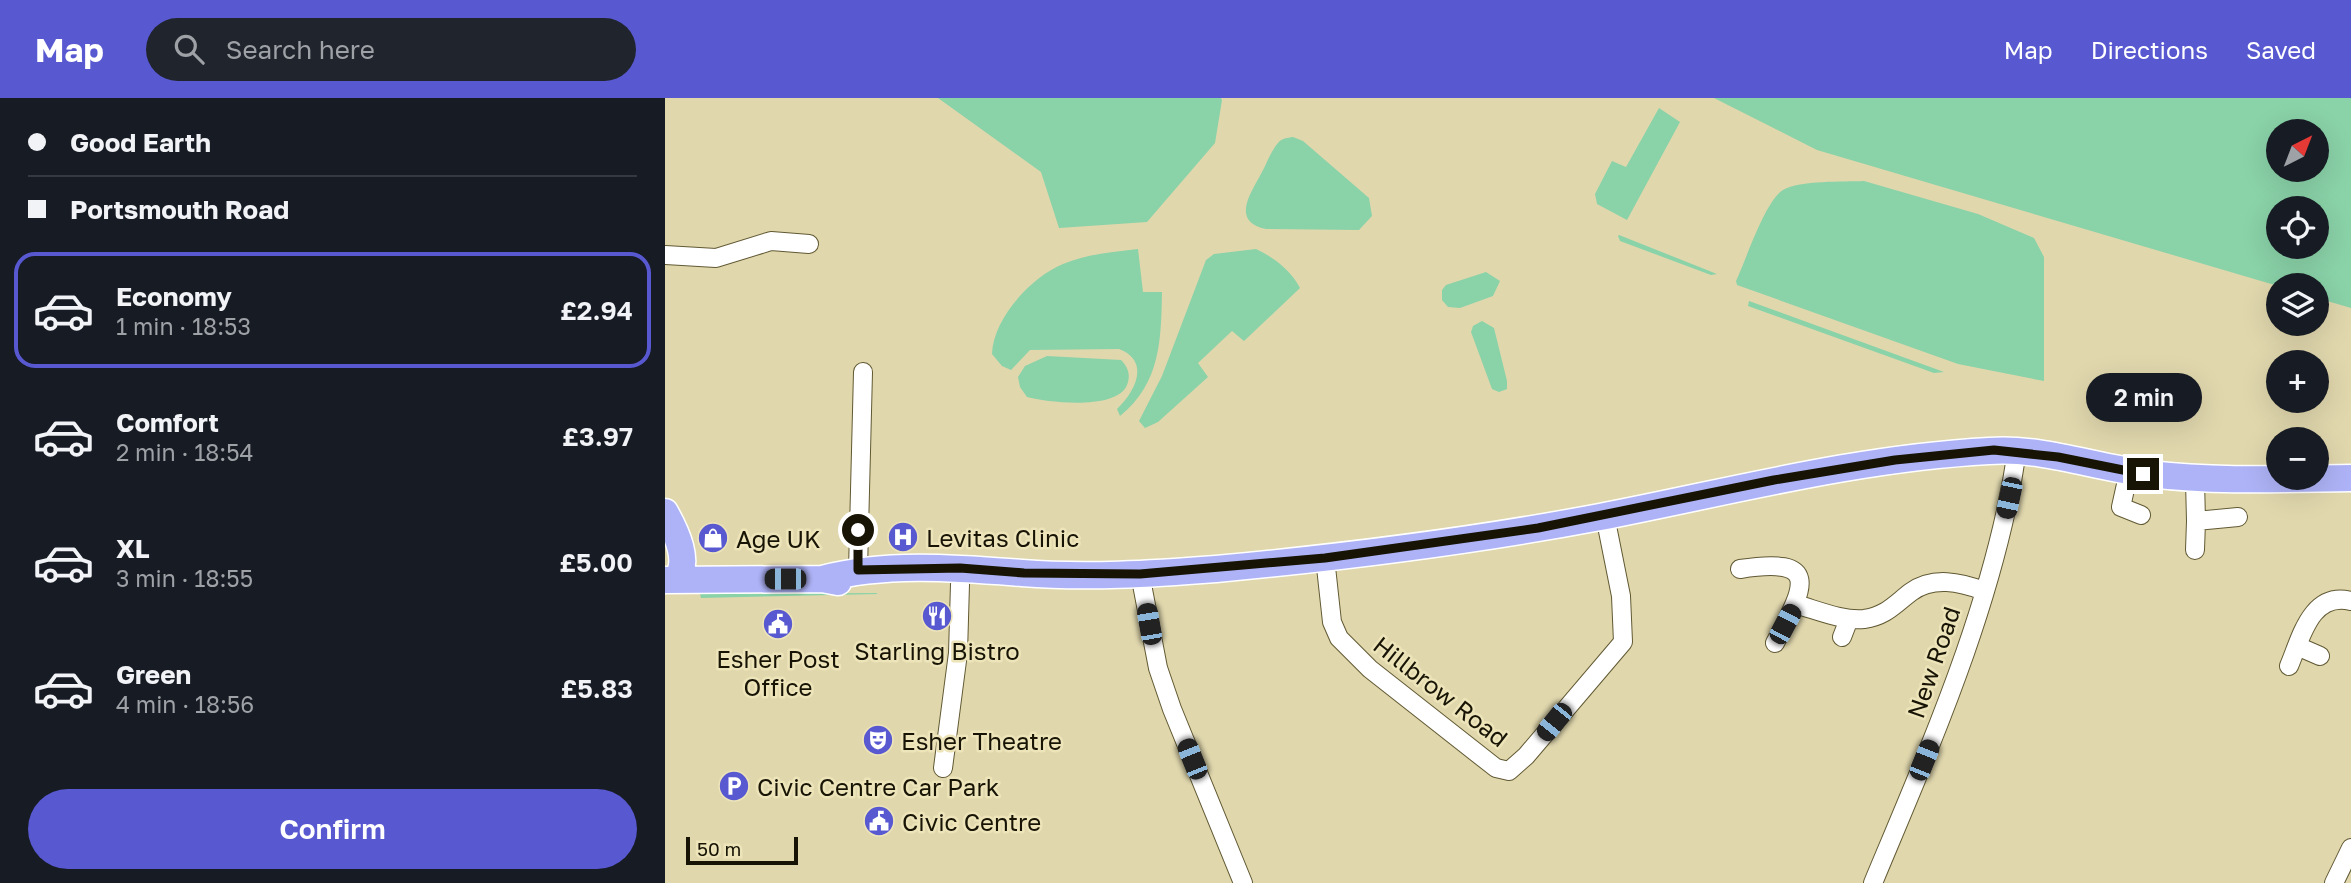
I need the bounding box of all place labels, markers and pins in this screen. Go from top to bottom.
hospital icon: Levitas Clinic [886,520,920,554]
shop icon: Age UK [696,521,730,555]
place label: Levitas Clinic [926,523,1079,552]
place label: Age UK [736,524,821,553]
restaurant icon: Starling Bistro [920,599,954,633]
public building icon: Esher Post Office [761,607,795,641]
place label: Starling Bistro [854,636,1020,665]
place label: Esher Post Office [716,644,840,701]
theatre icon: Esher Theatre [861,723,895,757]
place label: Esher Theatre [901,726,1062,755]
parking icon: Civic Centre Car Park [717,769,751,803]
place label: Civic Centre Car Park [757,772,999,801]
public building icon: Civic Centre [862,804,896,838]
place label: Civic Centre [902,807,1041,836]

